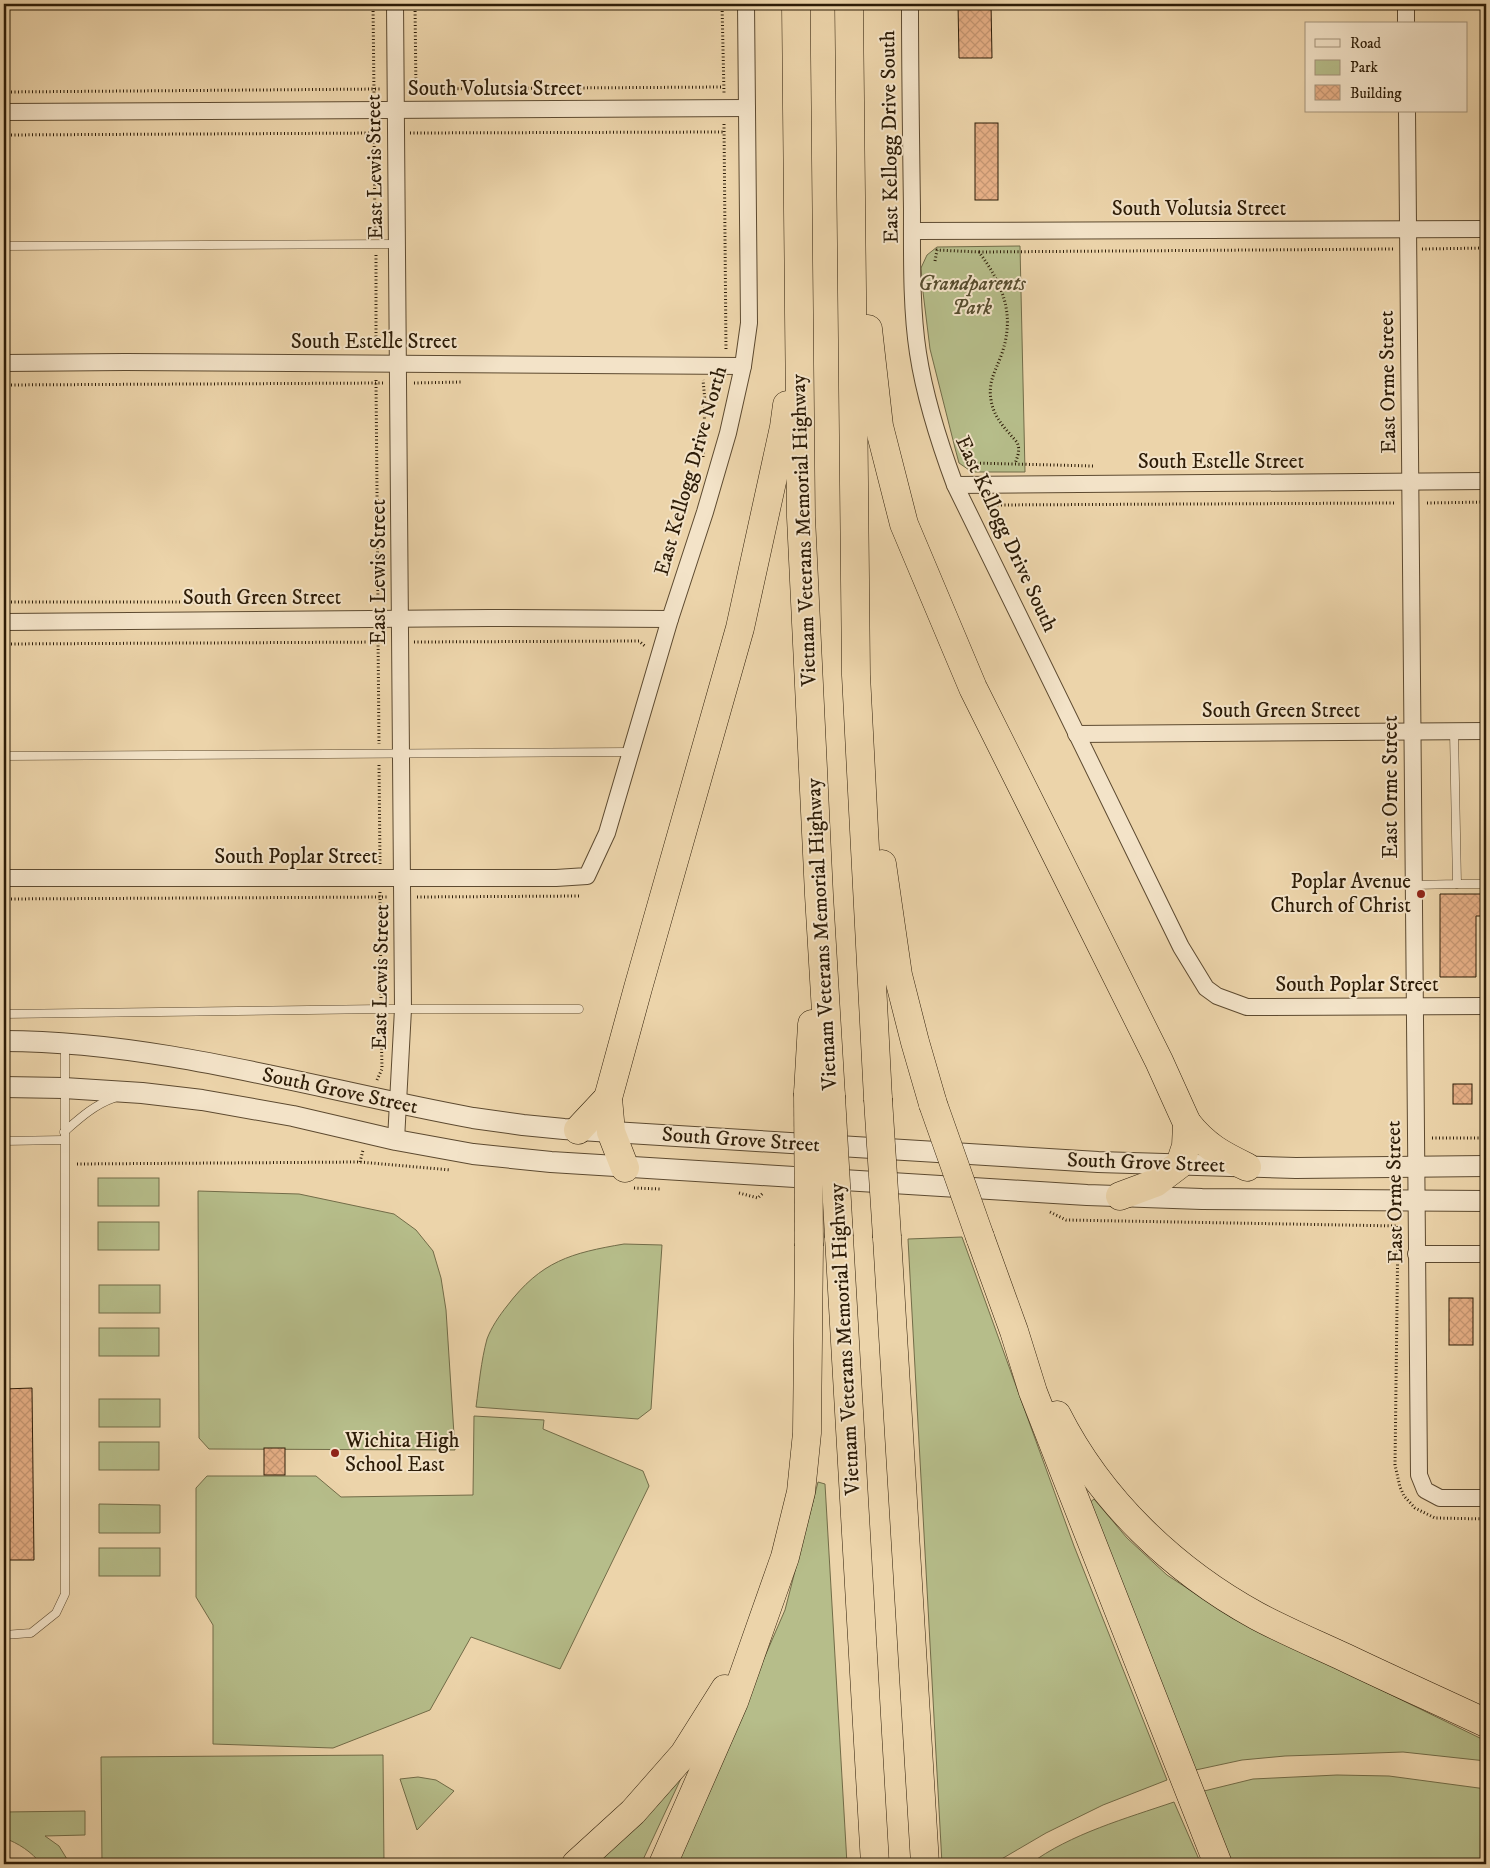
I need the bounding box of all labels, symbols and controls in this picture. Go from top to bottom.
legend [1305,22,1468,112]
street label: East Kellogg Drive South [875,30,905,244]
text: Road [1350,34,1382,53]
text: Park [1350,58,1379,77]
street label: South Volutsia Street [408,76,583,102]
text: Building [1350,84,1402,103]
street label: East Lewis Street [361,94,389,240]
street label: South Volutsia Street [1112,196,1287,222]
park label: Grandparents Park [918,271,1026,321]
street label: East Orme Street [1374,310,1402,454]
street label: South Estelle Street [291,329,457,355]
street label: East Kellogg Drive North [649,363,733,579]
street label: Vietnam Veterans Memorial Highway [786,372,822,688]
street label: East Kellogg Drive South [949,432,1063,636]
street label: South Estelle Street [1138,449,1304,475]
street label: East Lewis Street [366,499,392,645]
street label: South Green Street [183,585,342,611]
street label: South Green Street [1202,698,1361,724]
street label: East Orme Street [1378,715,1404,859]
street label: Vietnam Veterans Memorial Highway [801,776,843,1092]
street label: South Poplar Street [214,844,378,870]
place label: Poplar Avenue Church of Christ [1270,869,1411,919]
marker: Poplar Avenue Church of Christ [1415,888,1427,900]
street label: East Lewis Street [367,904,395,1050]
street label: South Poplar Street [1275,972,1439,998]
street label: South Grove Street [260,1062,420,1120]
street label: East Orme Street [1381,1120,1409,1264]
street label: South Grove Street [661,1122,821,1159]
street label: South Grove Street [1066,1147,1226,1179]
street label: Vietnam Veterans Memorial Highway [824,1181,866,1497]
place label: Wichita High School East [344,1428,459,1478]
marker: Wichita High School East [329,1447,341,1459]

